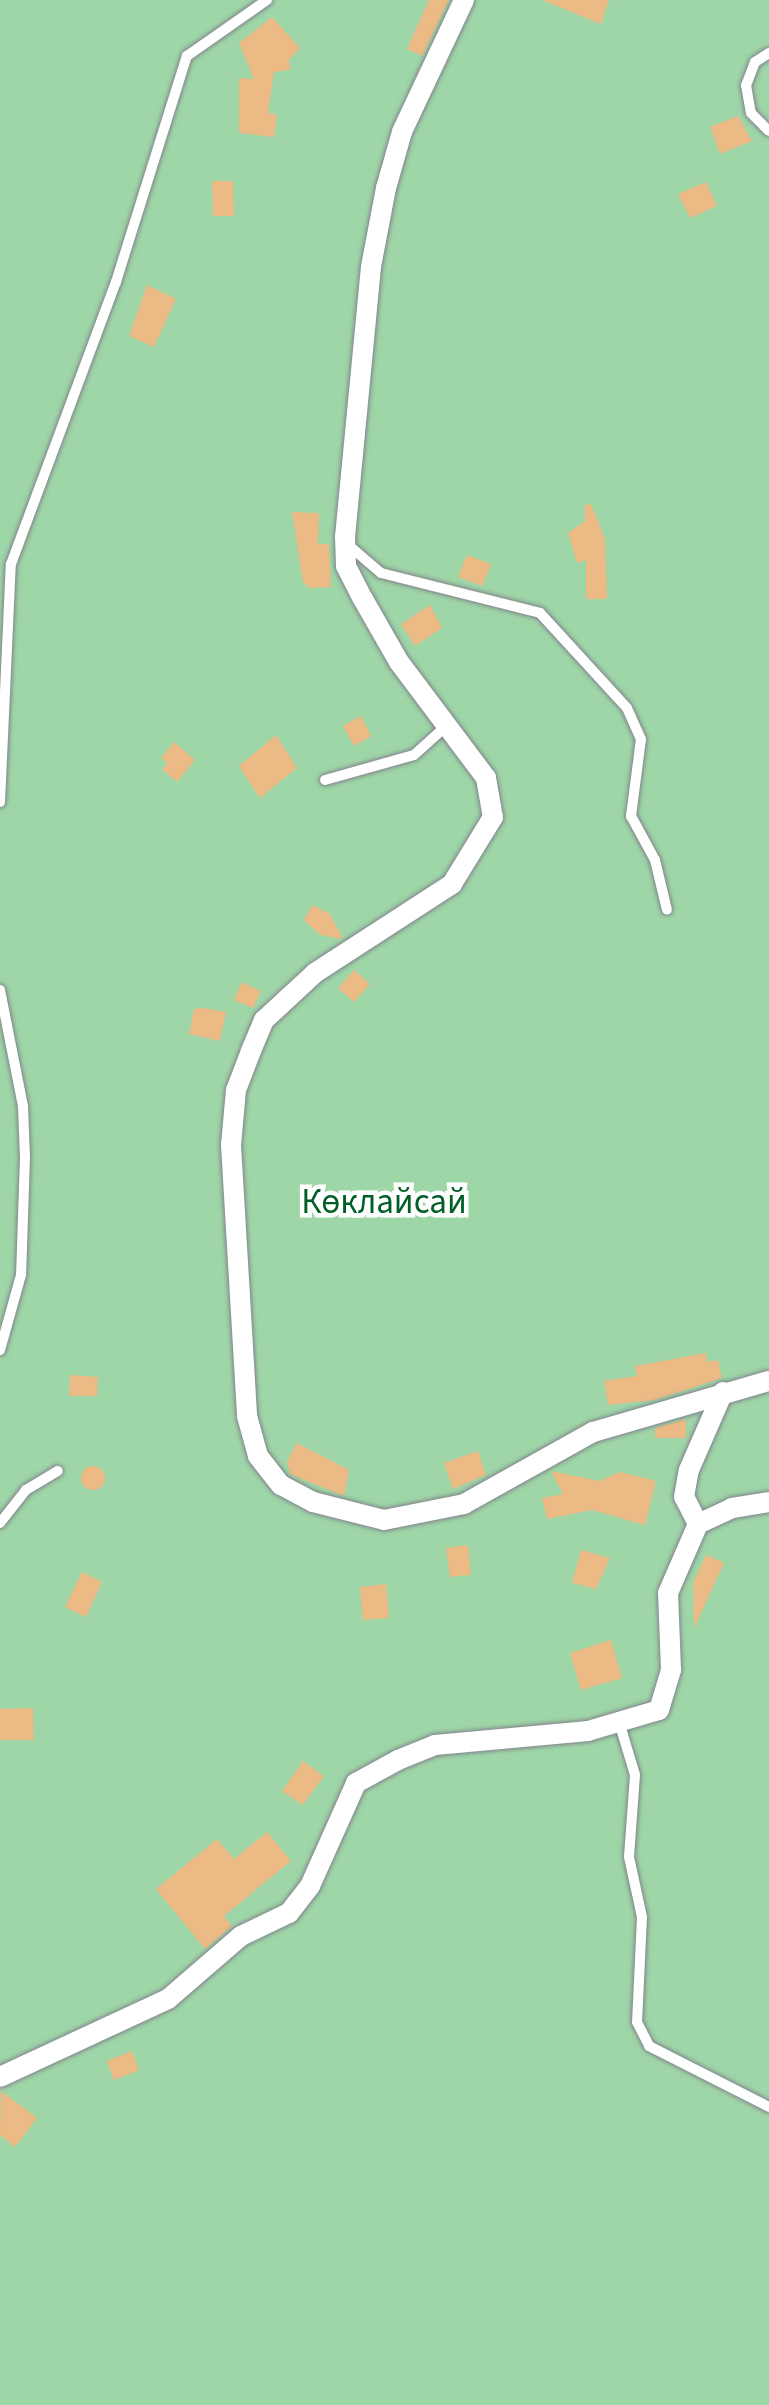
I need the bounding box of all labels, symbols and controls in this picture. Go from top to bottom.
park label: Көклайсай [301,1181,467,1223]

